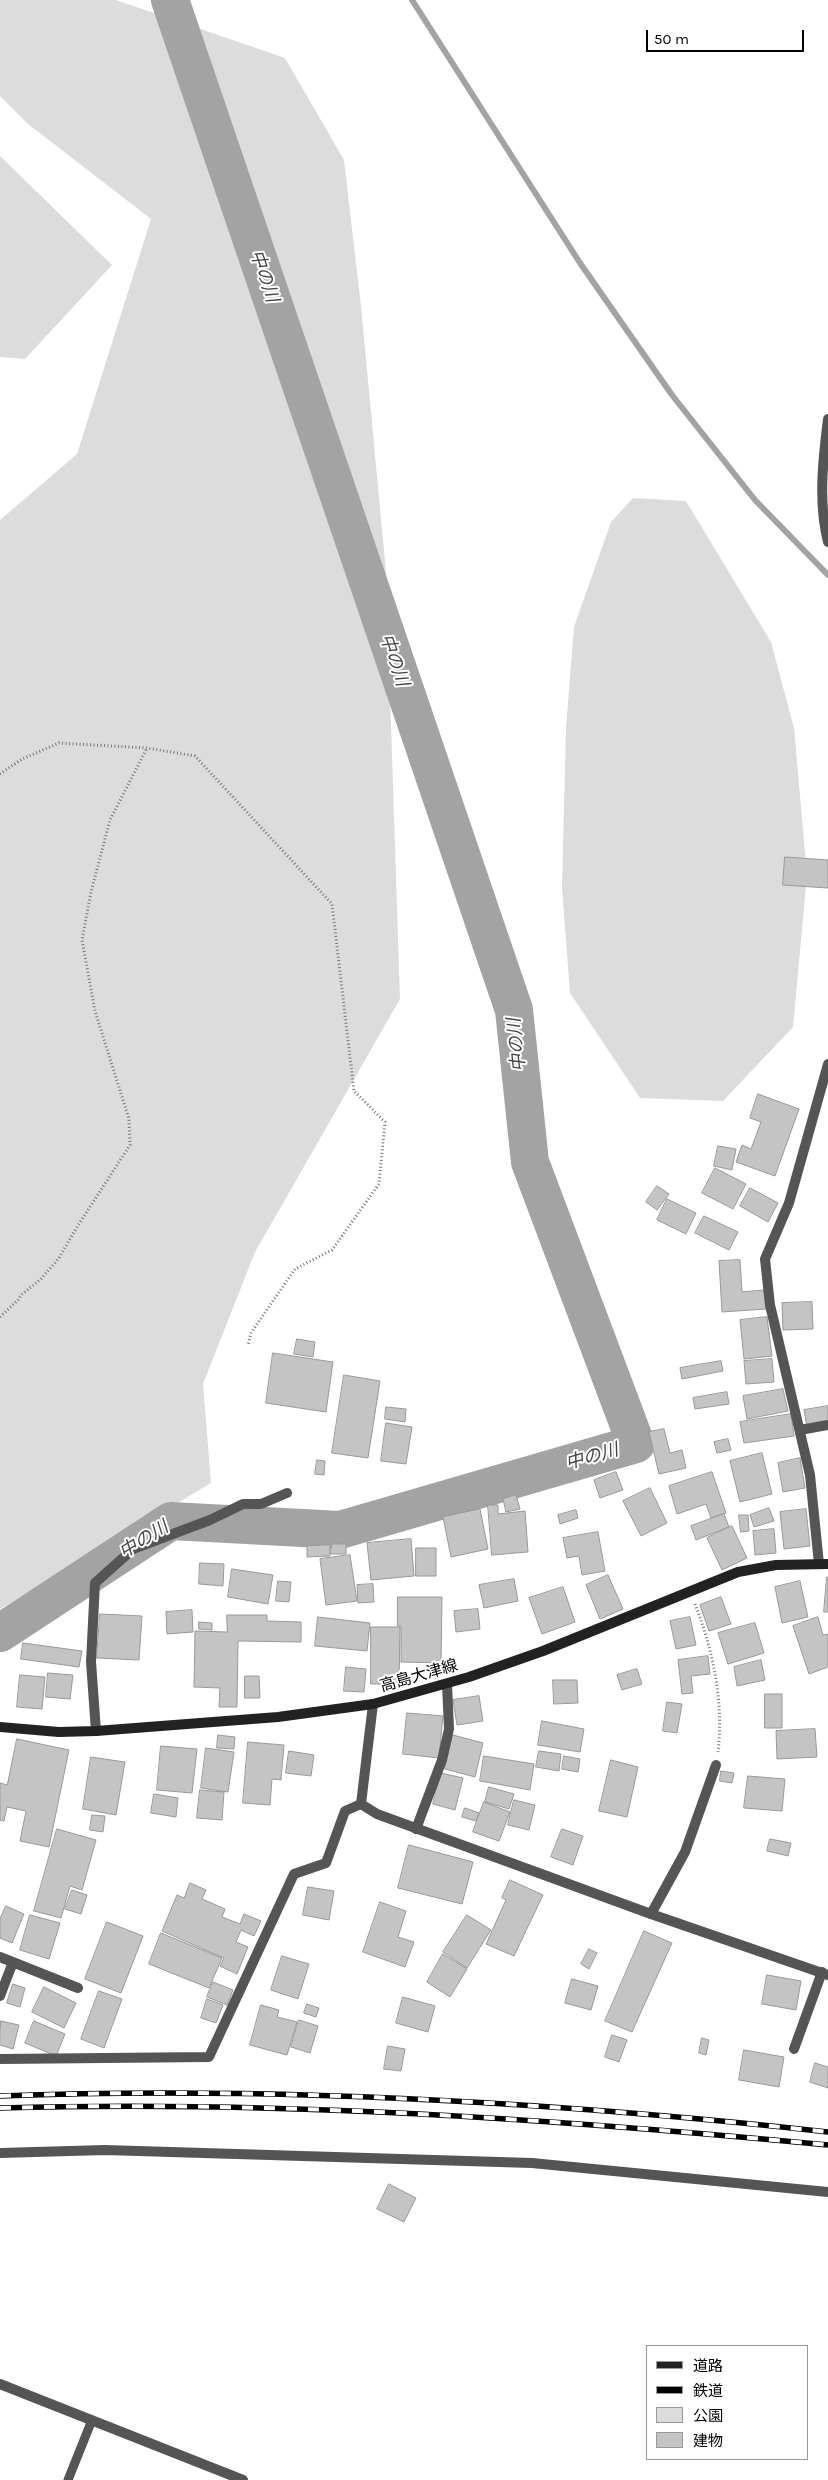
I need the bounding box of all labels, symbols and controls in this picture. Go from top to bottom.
scale bar [648,20,806,52]
text: 50 m [654,30,689,48]
water label: 中の川 [245,247,283,305]
water label: 中の川 [375,631,413,689]
water label: 中の川 [503,1017,531,1073]
water label: 中の川 [563,1439,621,1475]
water label: 中の川 [115,1517,173,1563]
street label: 高島大津線 [378,1656,460,1696]
legend [646,2345,808,2460]
text: 道路 [693,2357,723,2375]
text: 鉄道 [693,2382,723,2400]
text: 公園 [693,2407,723,2425]
text: 建物 [693,2432,723,2450]

